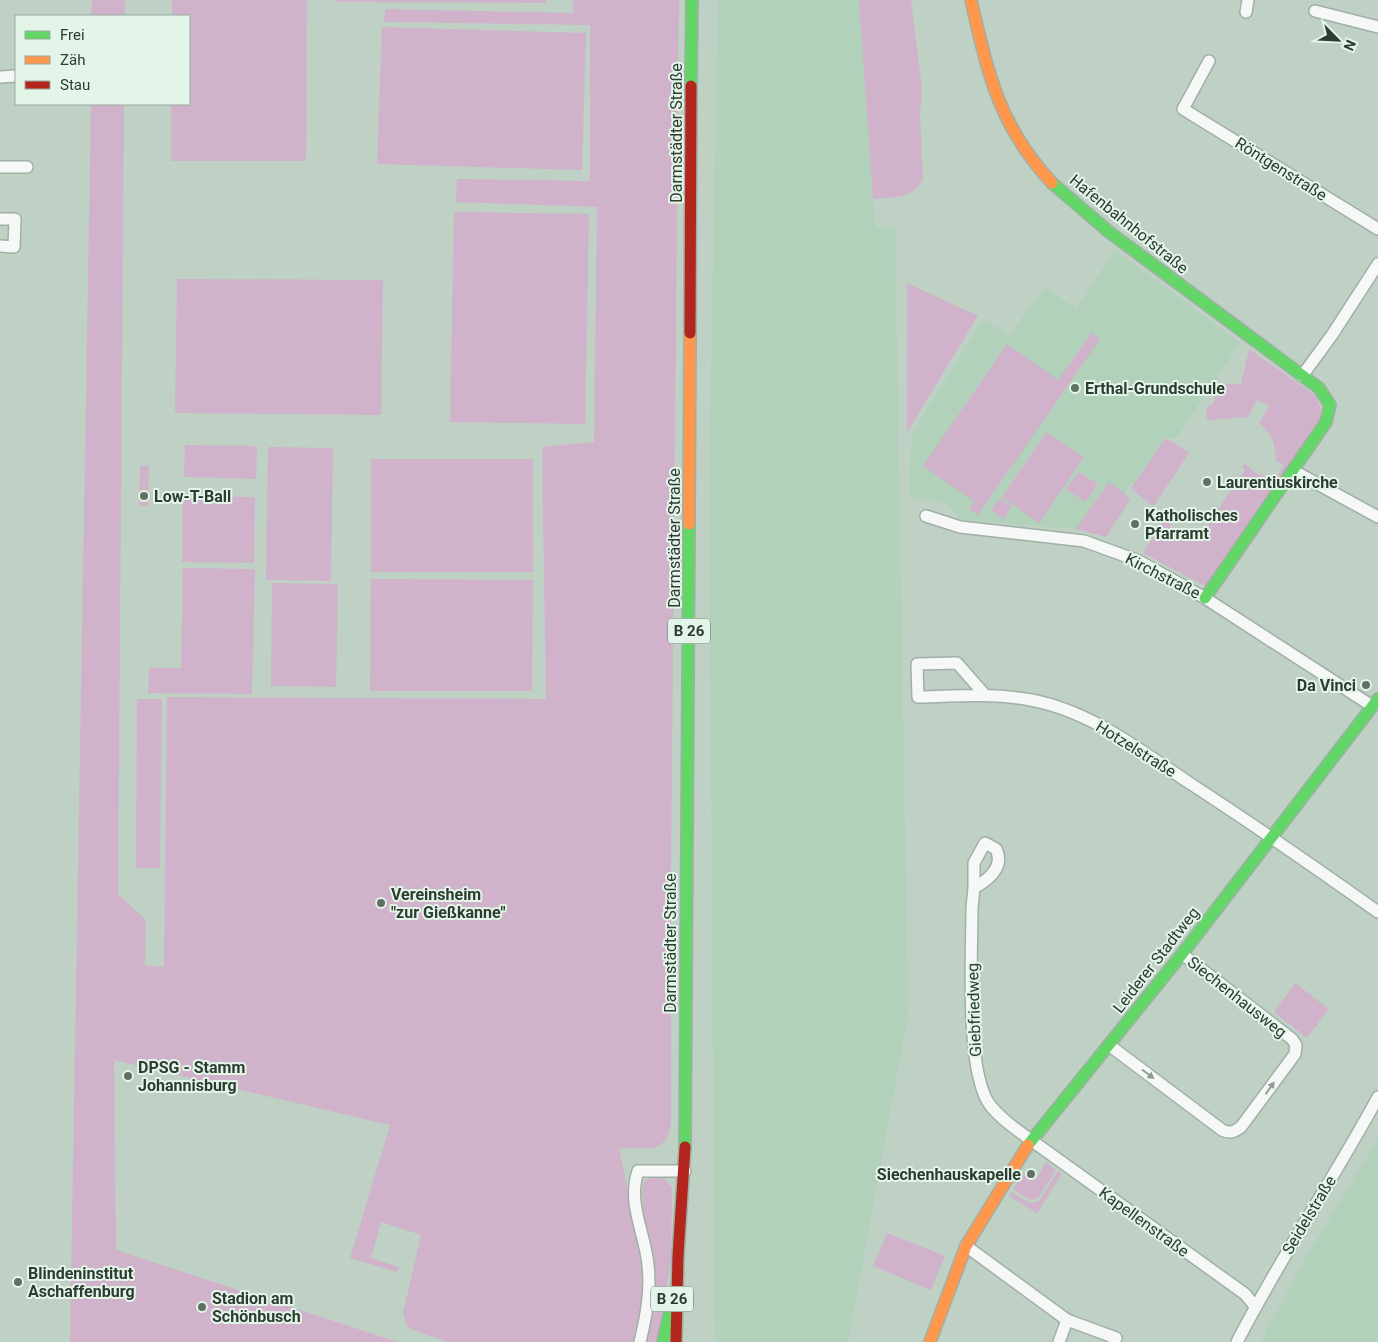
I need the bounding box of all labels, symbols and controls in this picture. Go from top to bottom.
legend [15,15,190,105]
north arrow [1313,15,1363,65]
text: Frei [60,26,85,44]
text: N [1341,38,1359,53]
text: Zäh [60,51,85,69]
street label: Darmstädter Straße [667,63,686,203]
text: Stau [60,76,90,94]
street label: Röntgenstraße [1232,133,1330,205]
street label: Hafenbahnhofstraße [1066,170,1192,278]
place label: Erthal-Grundschule [1085,379,1225,398]
marker: Erthal-Grundschule [1069,382,1081,394]
street label: Darmstädter Straße [665,468,684,608]
place label: Laurentiuskirche [1217,473,1338,492]
marker: Laurentiuskirche [1201,476,1213,488]
place label: Low-T-Ball [154,487,231,506]
marker: Low-T-Ball [138,490,150,502]
place label: Katholisches Pfarramt [1145,506,1238,543]
marker: Katholisches Pfarramt [1129,518,1141,530]
street label: Kirchstraße [1122,549,1204,603]
road number: B 26 [668,618,710,644]
place label: Da Vinci [1297,676,1356,695]
marker: Da Vinci [1360,679,1372,691]
street label: Hotzelstraße [1092,717,1180,781]
street label: Darmstädter Straße [661,873,680,1013]
place label: Vereinsheim "zur Gießkanne" [391,885,506,922]
marker: Vereinsheim "zur Gießkanne" [375,897,387,909]
street label: Leiderer Stadtweg [1109,903,1203,1017]
street label: Siechenhausweg [1184,952,1290,1042]
street label: Giebfriedweg [963,963,985,1057]
place label: DPSG - Stamm Johannisburg [138,1058,245,1095]
one-way arrow [1141,1069,1154,1080]
marker: DPSG - Stamm Johannisburg [122,1070,134,1082]
one-way arrow [1265,1081,1275,1095]
place label: Siechenhauskapelle [877,1165,1021,1184]
marker: Siechenhauskapelle [1025,1168,1037,1180]
street label: Seidelstraße [1278,1172,1340,1258]
street label: Kapellenstraße [1095,1183,1193,1261]
place label: Blindeninstitut Aschaffenburg [28,1264,135,1301]
marker: Blindeninstitut Aschaffenburg [12,1276,24,1288]
road number: B 26 [651,1286,693,1312]
place label: Stadion am Schönbusch [212,1289,301,1326]
marker: Stadion am Schönbusch [196,1301,208,1313]

